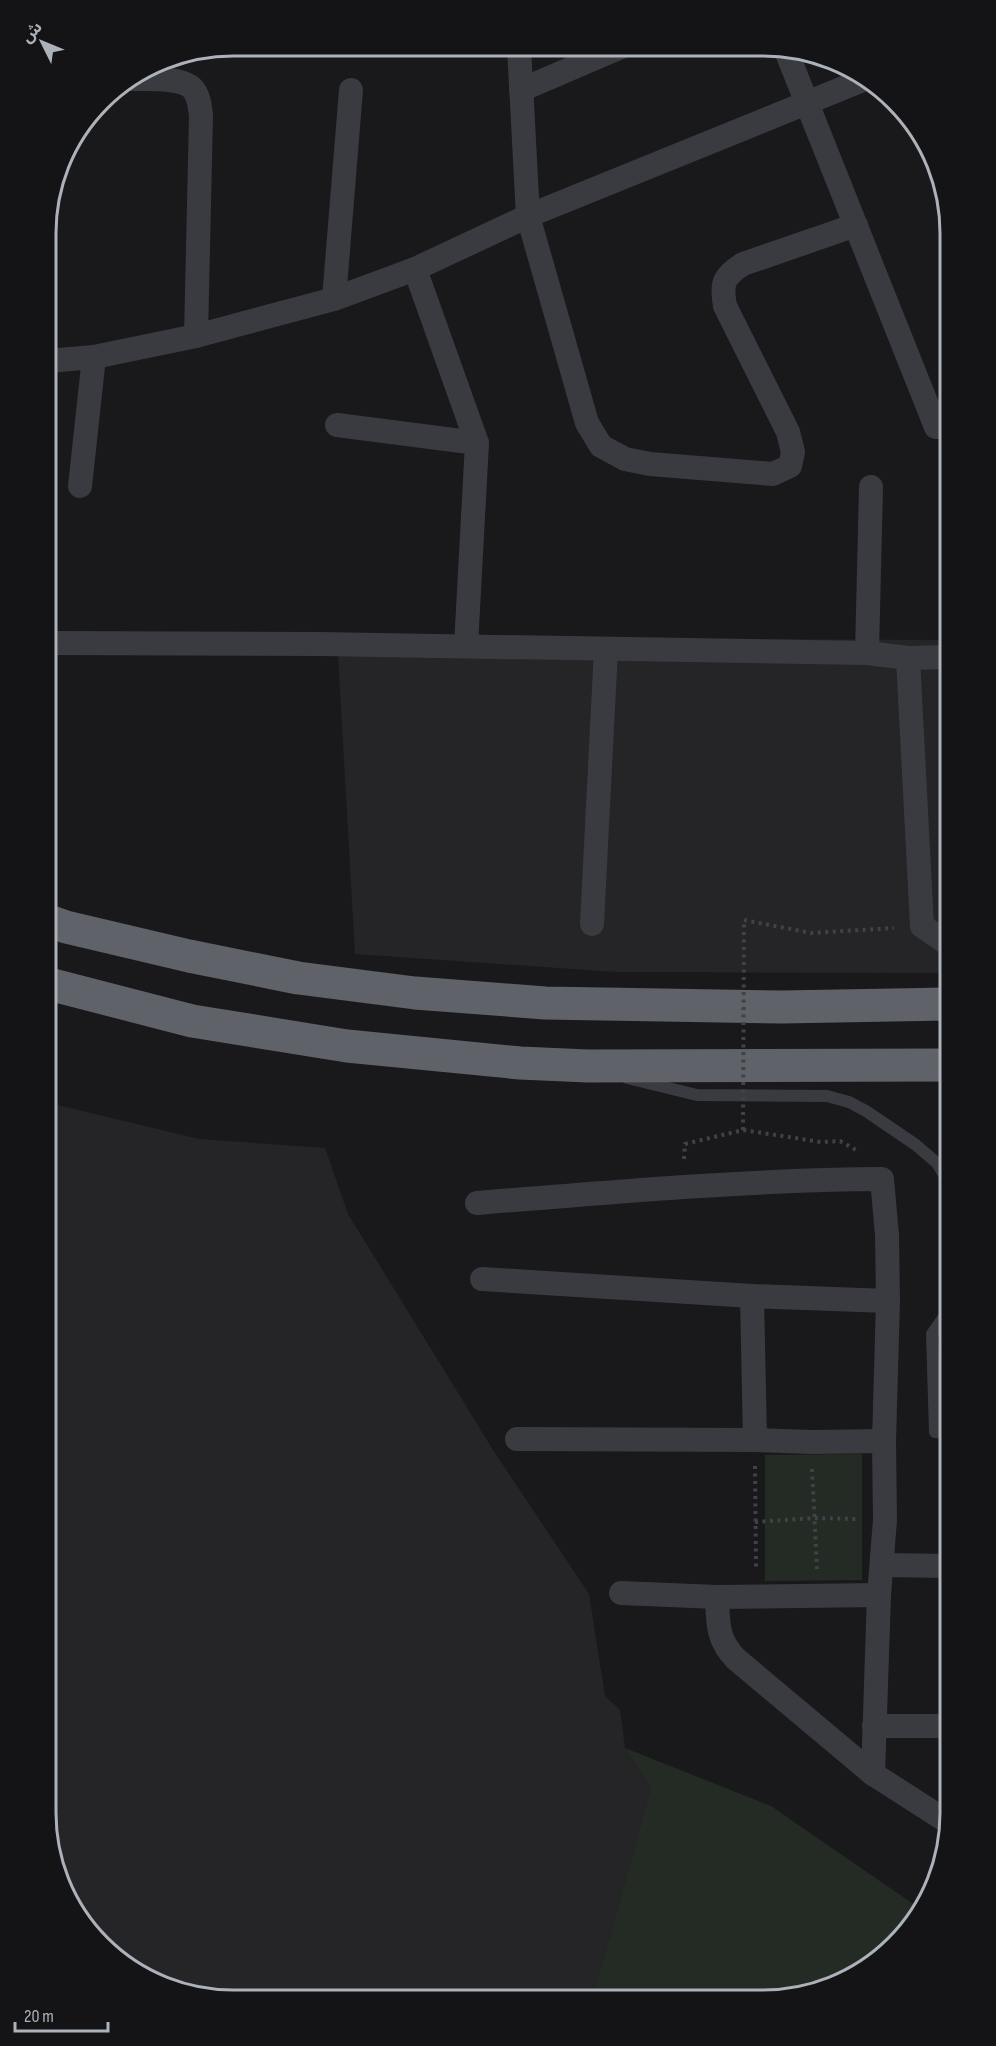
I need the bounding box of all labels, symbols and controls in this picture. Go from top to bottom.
north arrow [12,12,72,72]
text: ش [18,18,47,47]
scale bar [15,1995,108,2033]
text: 20 m [24,2006,54,2027]

